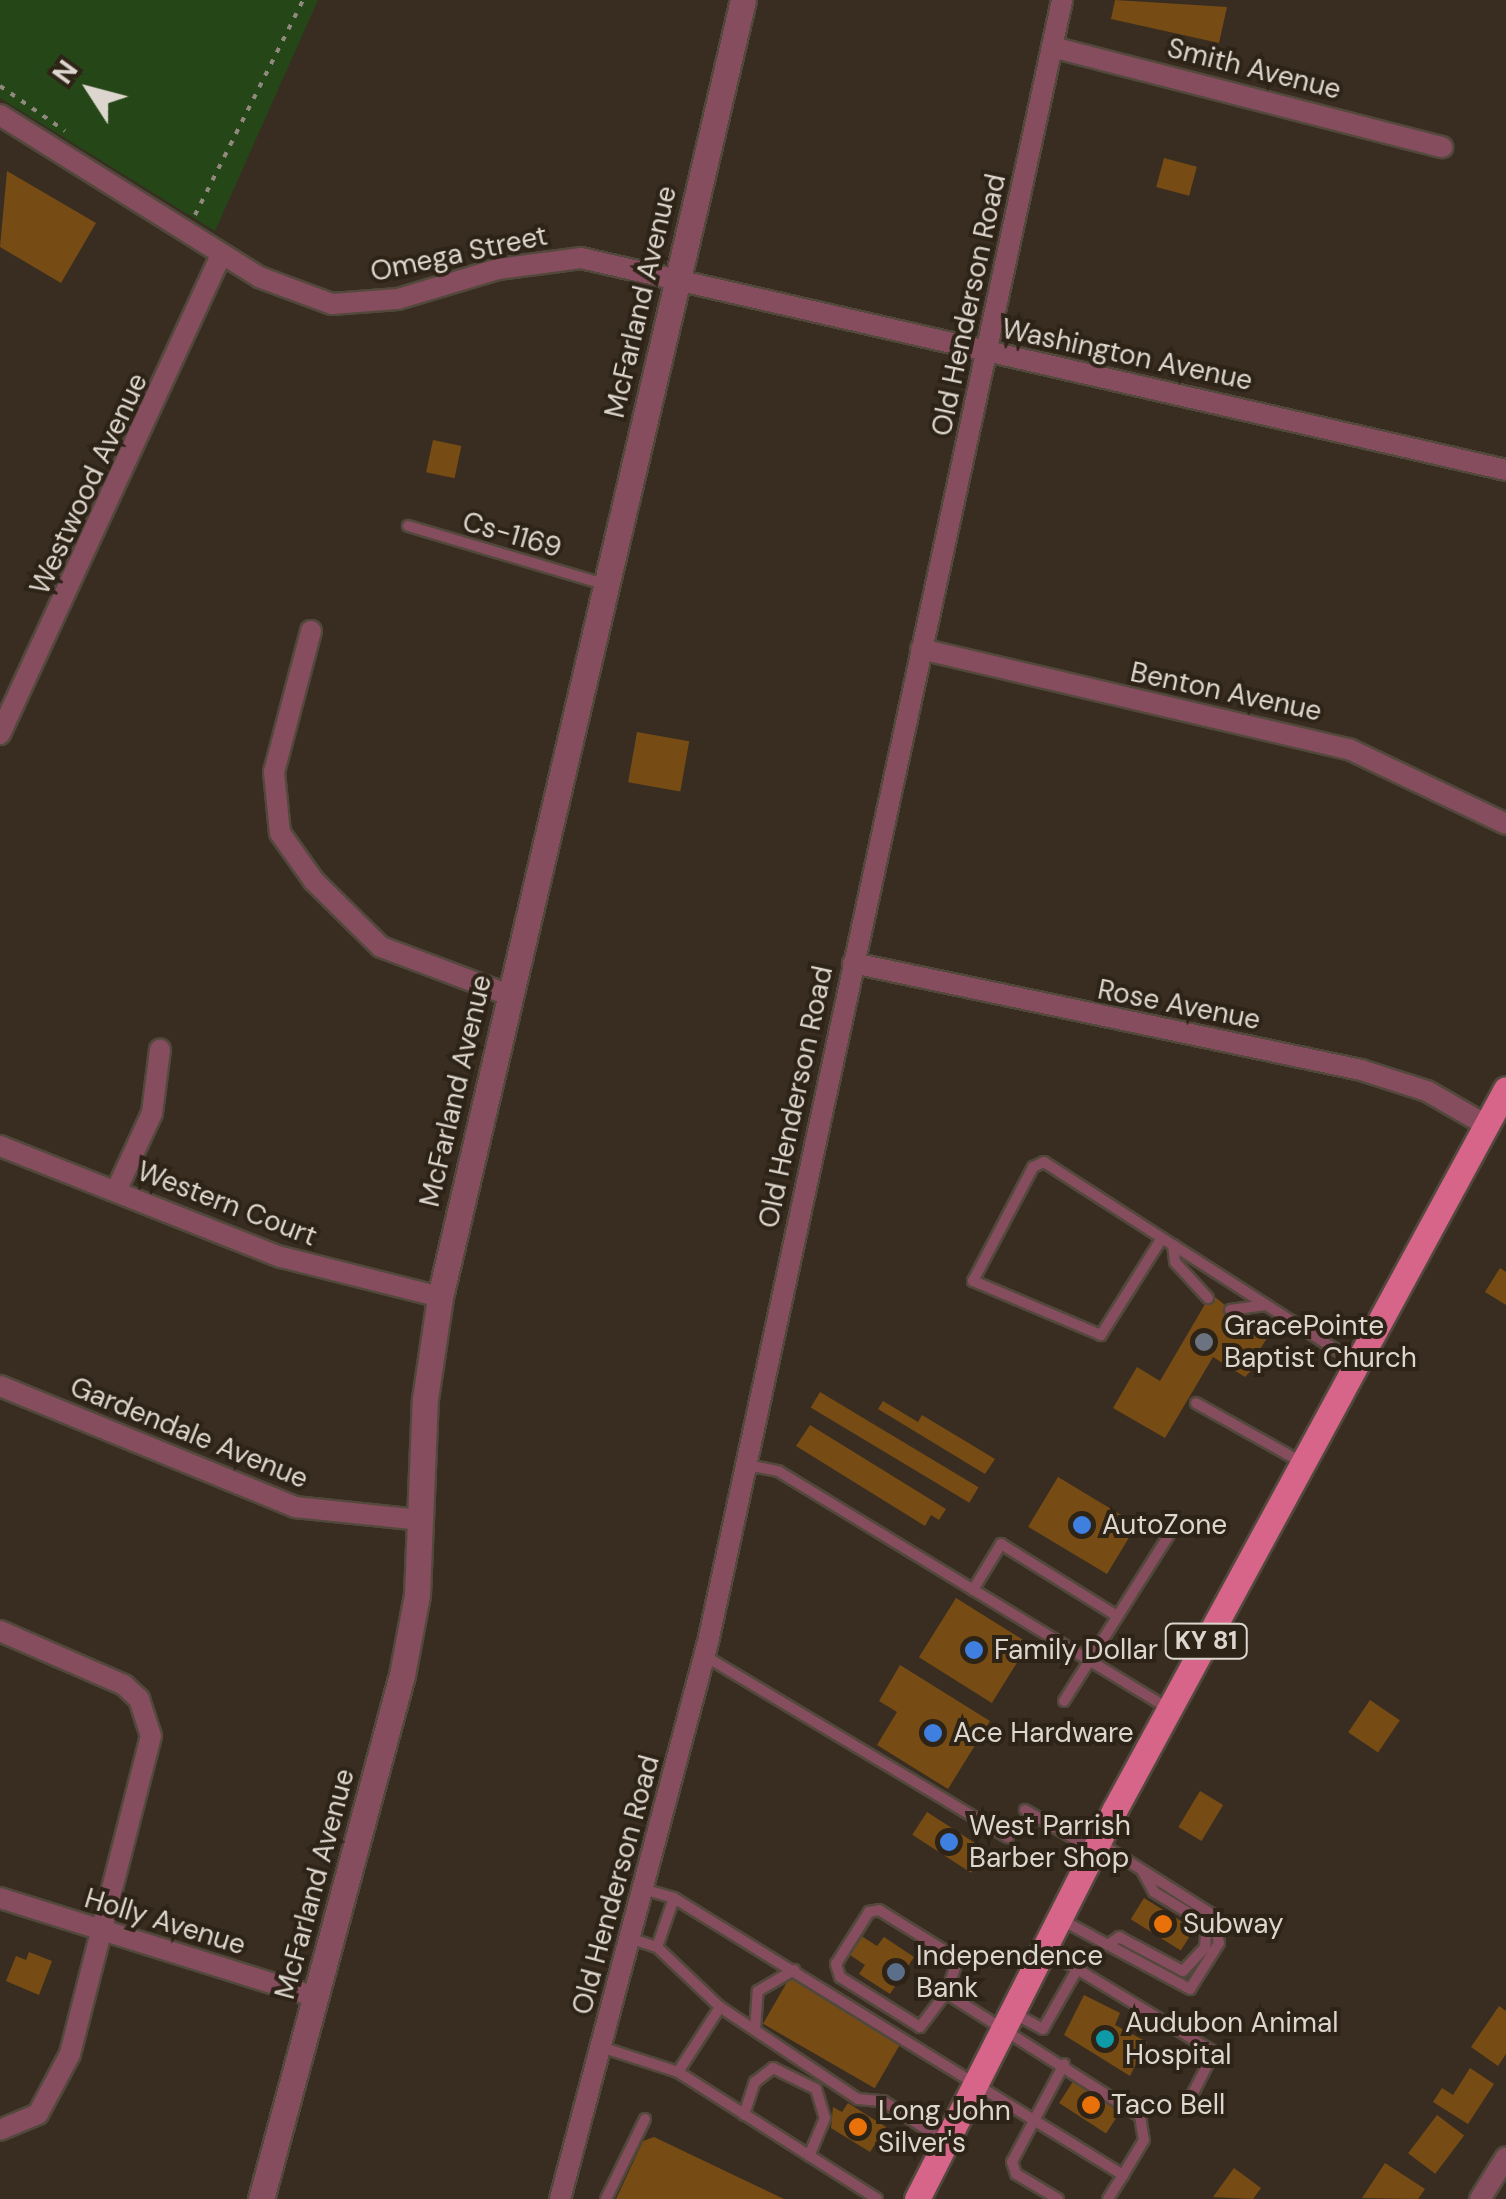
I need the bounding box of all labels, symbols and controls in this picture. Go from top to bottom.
street label: Smith Avenue [1164,31,1344,107]
north arrow [40,40,140,140]
text: N [44,53,86,91]
street label: Old Henderson Road [925,171,1013,439]
street label: McFarland Avenue [598,183,684,421]
street label: Omega Street [367,219,551,289]
street label: Washington Avenue [999,312,1255,398]
street label: Westwood Avenue [23,368,155,600]
street label: Cs-1169 [459,505,565,565]
street label: Benton Avenue [1127,655,1325,729]
street label: Old Henderson Road [752,963,840,1231]
street label: McFarland Avenue [413,972,499,1210]
street label: Rose Avenue [1095,973,1263,1037]
street label: Western Court [133,1154,321,1254]
place label: GracePointe Baptist Church [1224,1309,1417,1375]
marker: GracePointe Baptist Church [1193,1331,1215,1353]
street label: Gardendale Avenue [65,1370,313,1496]
place label: AutoZone [1102,1508,1227,1542]
marker: AutoZone [1071,1514,1093,1536]
road number: KY 81 [1164,1621,1248,1661]
place label: Family Dollar [994,1633,1158,1667]
marker: Family Dollar [963,1639,985,1661]
place label: Ace Hardware [953,1716,1134,1750]
marker: Ace Hardware [922,1722,944,1744]
street label: Old Henderson Road [565,1752,667,2018]
street label: McFarland Avenue [268,1765,362,2003]
place label: West Parrish Barber Shop [969,1809,1131,1875]
marker: West Parrish Barber Shop [938,1831,960,1853]
street label: Holly Avenue [81,1882,249,1962]
place label: Subway [1183,1907,1284,1941]
marker: Subway [1152,1913,1174,1935]
place label: Independence Bank [916,1939,1103,2005]
marker: Independence Bank [885,1961,907,1983]
place label: Audubon Animal Hospital [1125,2006,1338,2072]
marker: Audubon Animal Hospital [1094,2028,1116,2050]
place label: Taco Bell [1111,2088,1225,2122]
place label: Long John Silver's [878,2094,1011,2160]
marker: Taco Bell [1080,2094,1102,2116]
marker: Long John Silver's [847,2116,869,2138]

